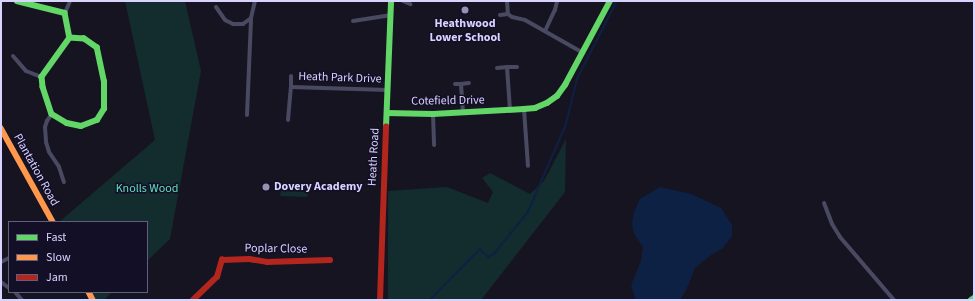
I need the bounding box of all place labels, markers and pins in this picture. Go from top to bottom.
marker: Heathwood Lower School [460,5,470,15]
place label: Heathwood Lower School [429,17,501,45]
place label: Dovery Academy [274,180,362,194]
marker: Dovery Academy [261,182,271,192]

